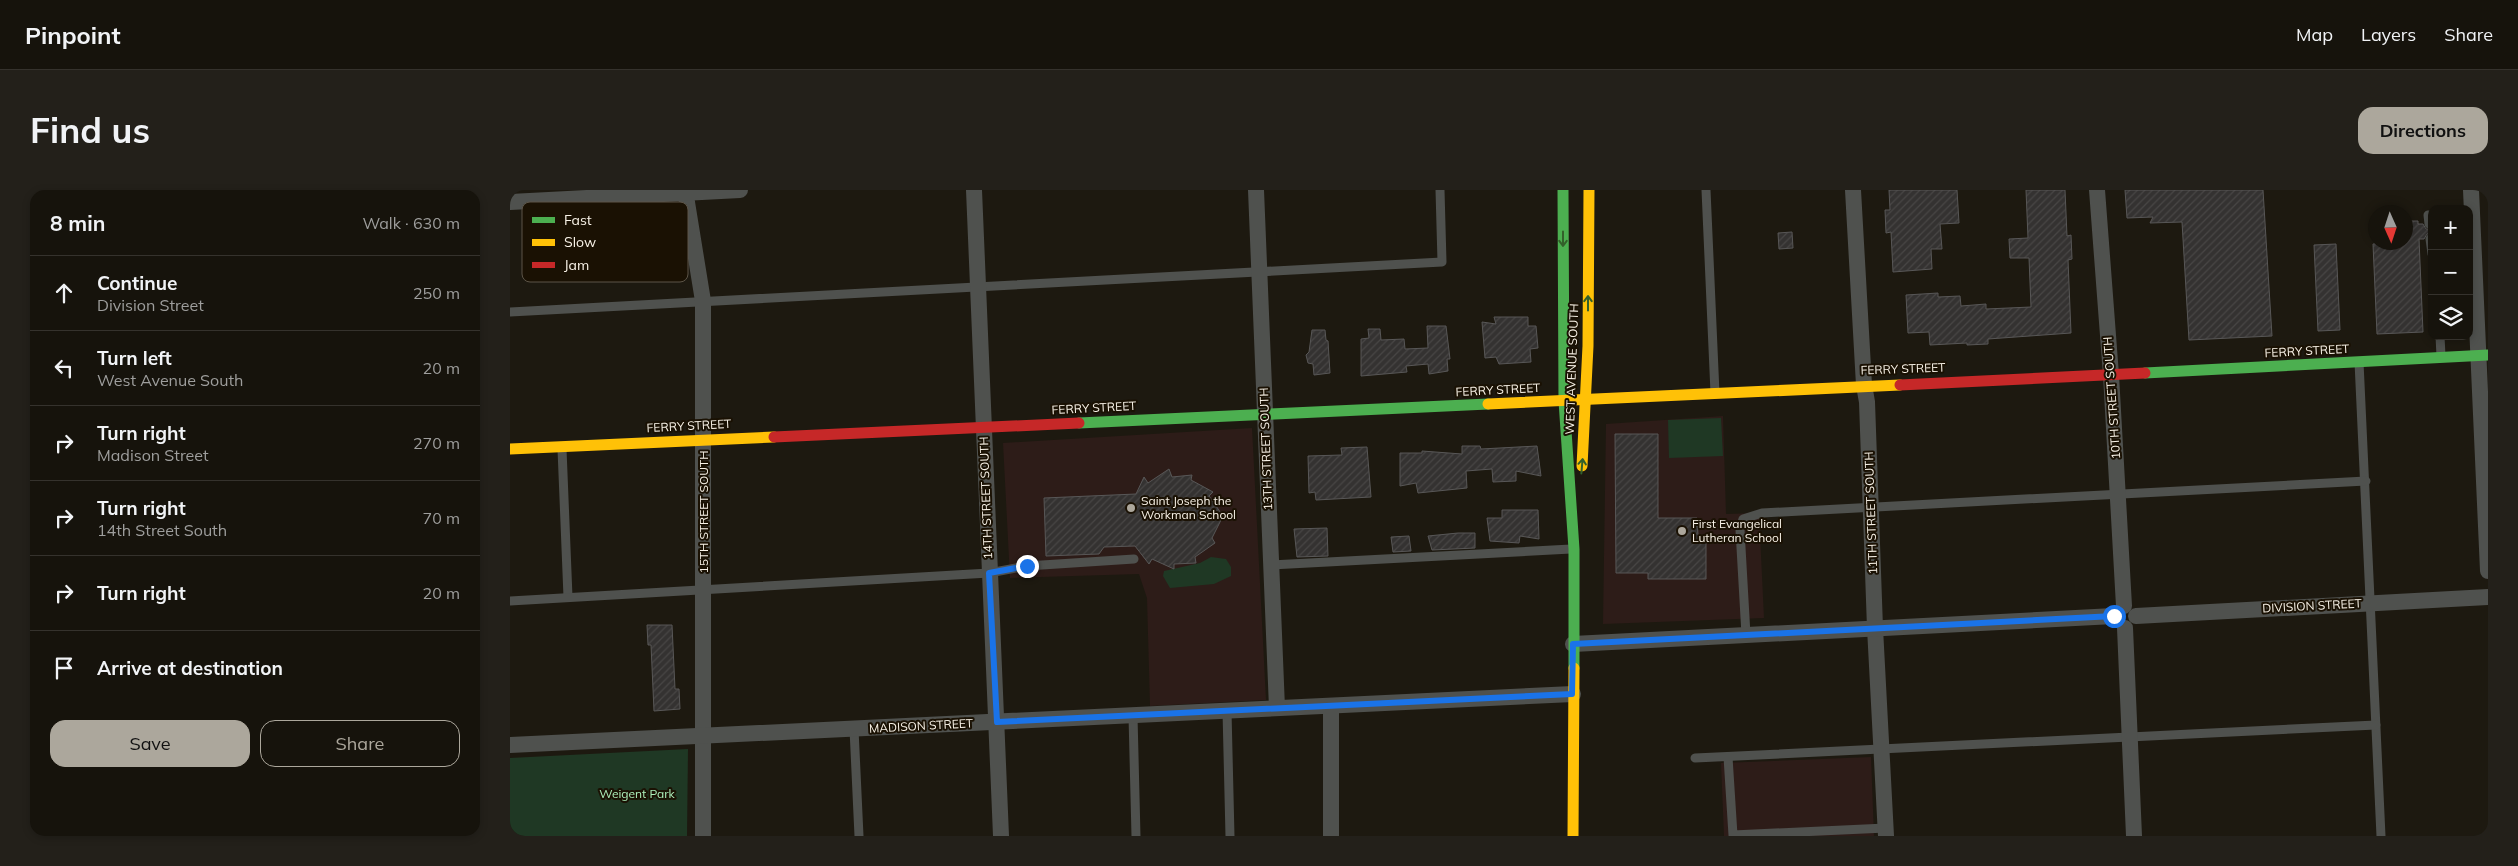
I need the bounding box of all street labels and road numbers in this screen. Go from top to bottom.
street label: WEST AVENUE SOUTH [1562,303,1581,435]
street label: 10TH STREET SOUTH [2100,336,2123,460]
street label: FERRY STREET [2264,341,2350,360]
street label: FERRY STREET [1860,359,1946,377]
street label: FERRY STREET [1455,380,1541,399]
street label: 13TH STREET SOUTH [1256,387,1275,511]
street label: FERRY STREET [1051,398,1137,417]
street label: FERRY STREET [646,416,732,435]
street label: 14TH STREET SOUTH [976,436,995,560]
street label: 15TH STREET SOUTH [696,450,711,574]
street label: 11TH STREET SOUTH [1861,451,1880,575]
street label: DIVISION STREET [2262,595,2363,616]
street label: MADISON STREET [869,715,974,736]

